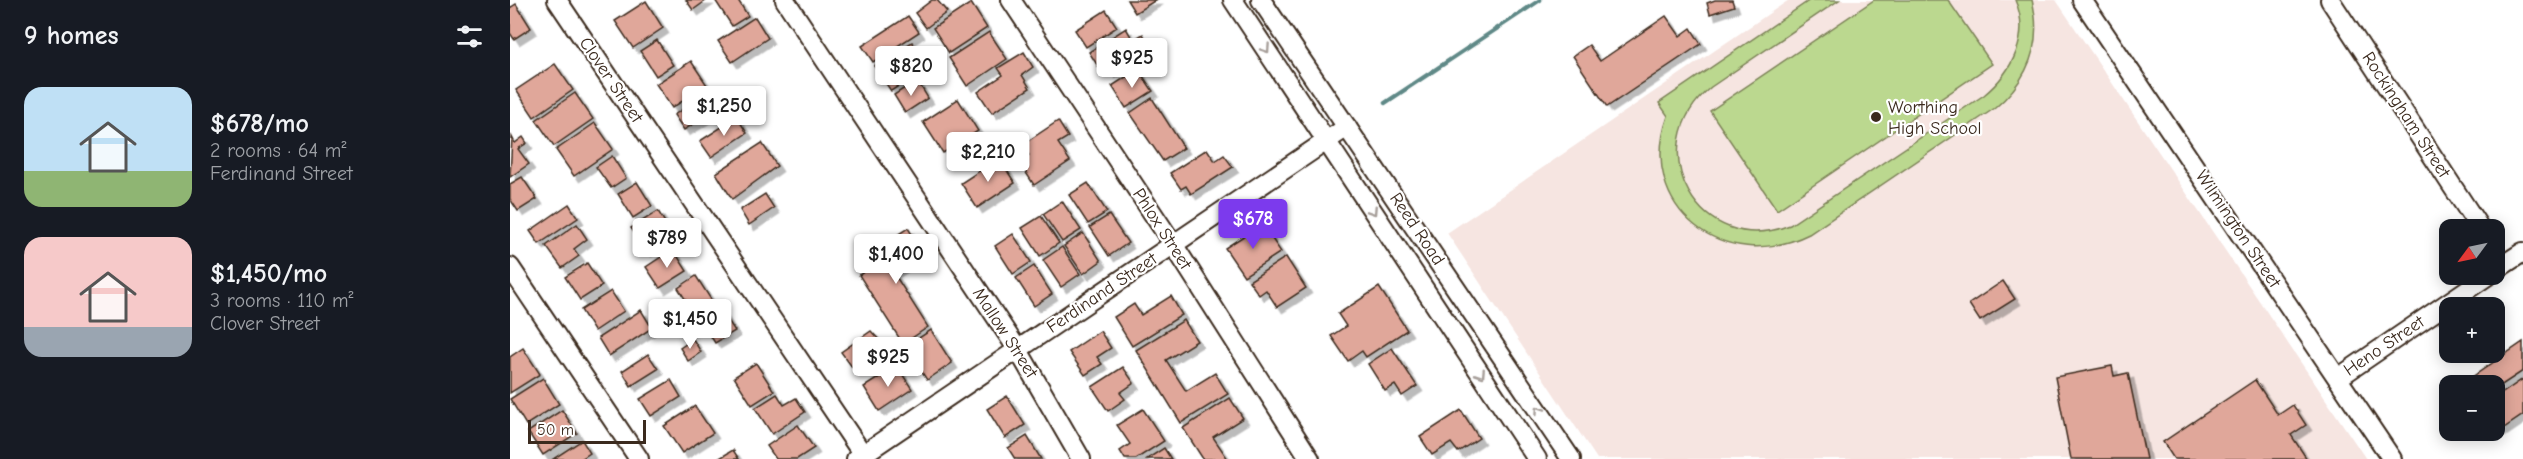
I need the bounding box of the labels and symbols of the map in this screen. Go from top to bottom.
street label: Clover Street [575,33,648,128]
pin: $925 [1096,38,1168,89]
one-way arrow [1258,42,1269,53]
pin: $820 [875,46,947,97]
street label: Rockingham Street [2357,48,2455,183]
pin: $1,250 [675,86,773,137]
place label: Worthing High School [1888,97,1982,139]
marker: Worthing High School [1869,110,1883,124]
pin: $2,210 [939,132,1037,183]
street label: Wilmington Street [2191,166,2286,292]
street label: Phlox Street [1128,185,1196,274]
street label: Reed Road [1385,189,1449,269]
pin: $678 [1217,199,1289,250]
one-way arrow [1366,205,1377,216]
pin: $789 [631,218,703,269]
north arrow [2439,219,2505,285]
pin: $1,400 [847,234,945,285]
street label: Ferdinand Street [1043,248,1162,338]
street label: Mallow Street [968,284,1042,383]
pin: $1,450 [641,299,739,350]
street label: Heno Street [2340,311,2429,381]
pin: $925 [852,337,924,388]
one-way arrow [1474,367,1485,378]
one-way arrow [1535,406,1546,417]
scale bar [528,417,646,444]

